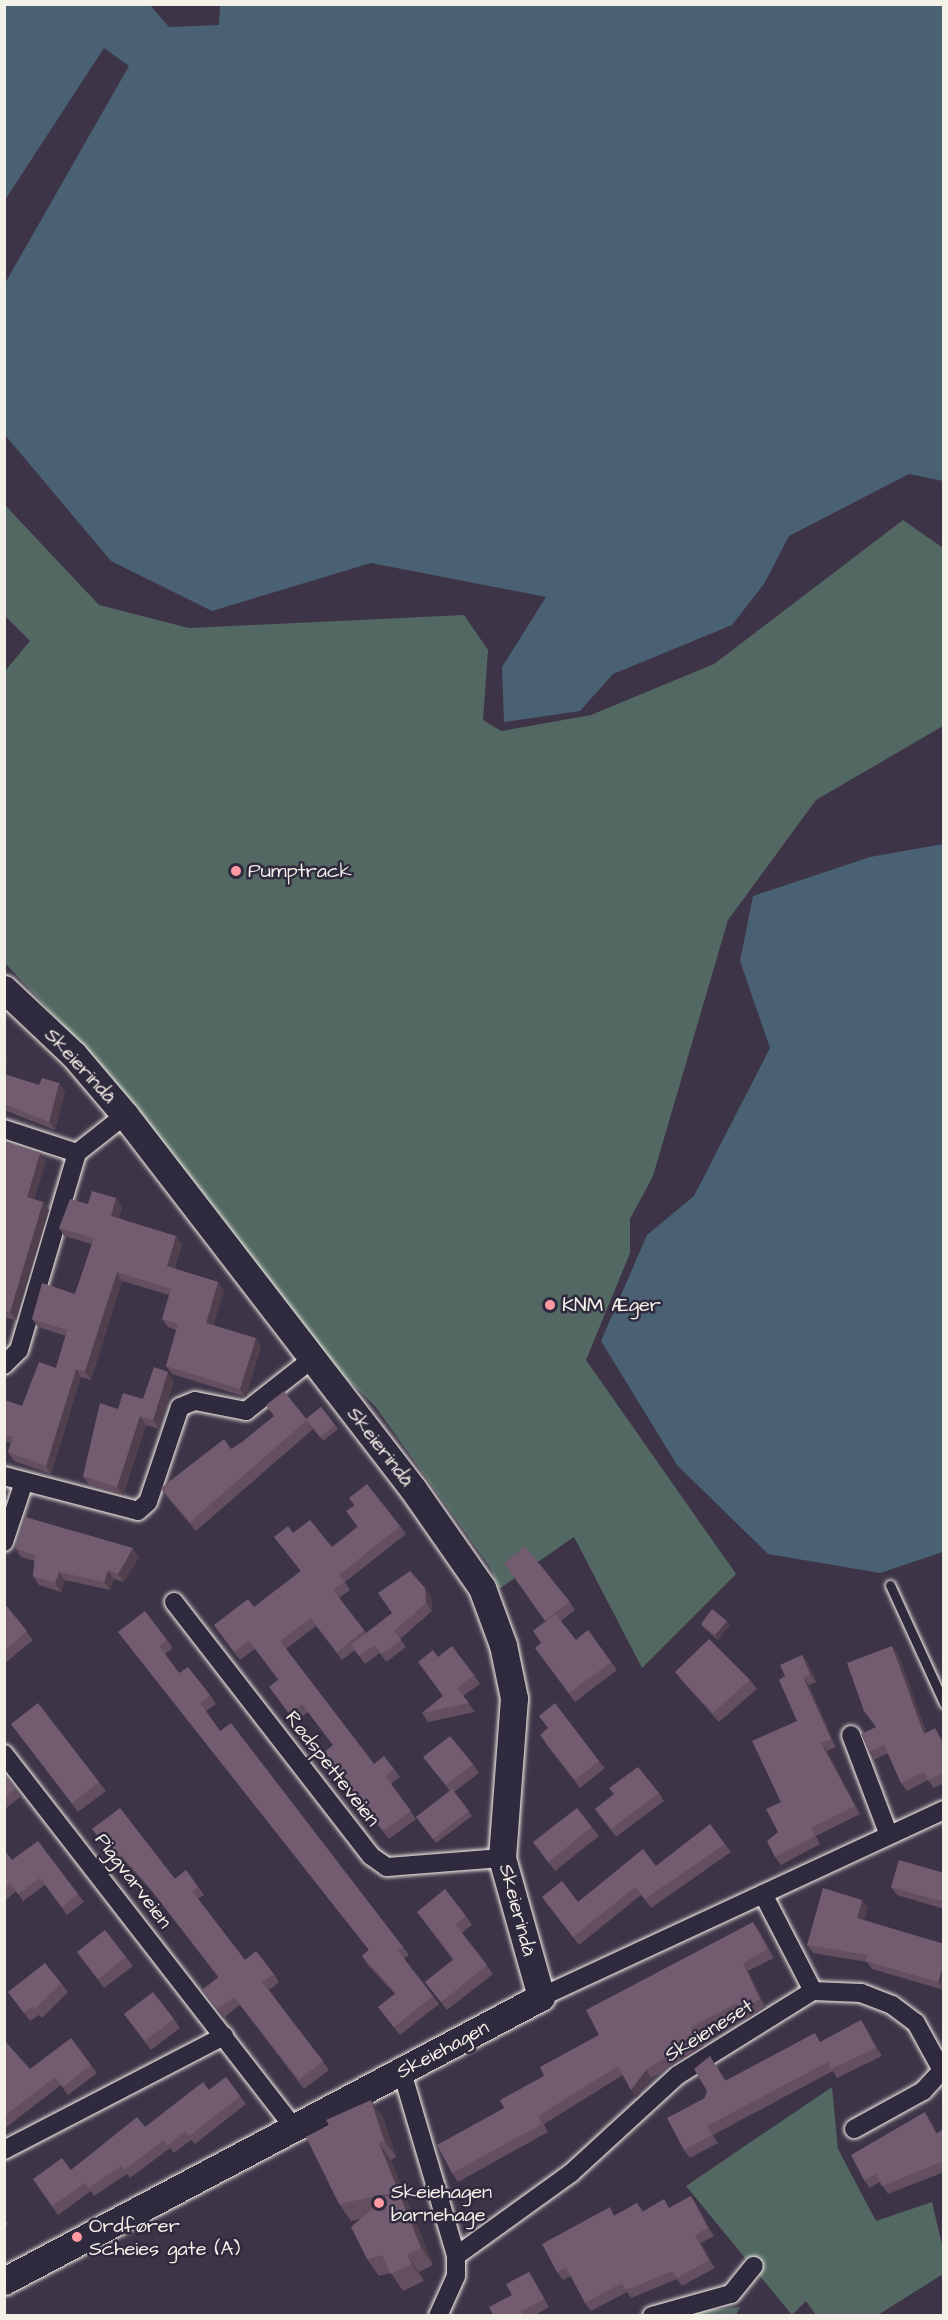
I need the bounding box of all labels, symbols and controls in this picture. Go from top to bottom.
place label: Pumptrack [248,859,352,883]
marker: Pumptrack [229,864,243,878]
street label: Skeierindå [39,1023,121,1109]
place label: KNM Æger [562,1293,661,1317]
marker: KNM Æger [543,1298,557,1312]
street label: Skeierindå [342,1402,418,1492]
street label: Rødspetteveien [280,1707,384,1831]
street label: Piggvarveien [89,1829,177,1933]
street label: Skeierindå [493,1861,541,1959]
street label: Skeieneset [660,1994,758,2068]
street label: Skeiehagen [393,2016,493,2084]
place label: Skeiehagen barnehage [391,2180,492,2227]
marker: Skeiehagen barnehage [372,2196,386,2210]
place label: Ordfører Scheies gate (A) [89,2214,240,2261]
marker: Ordfører Scheies gate (A) [70,2230,84,2244]

